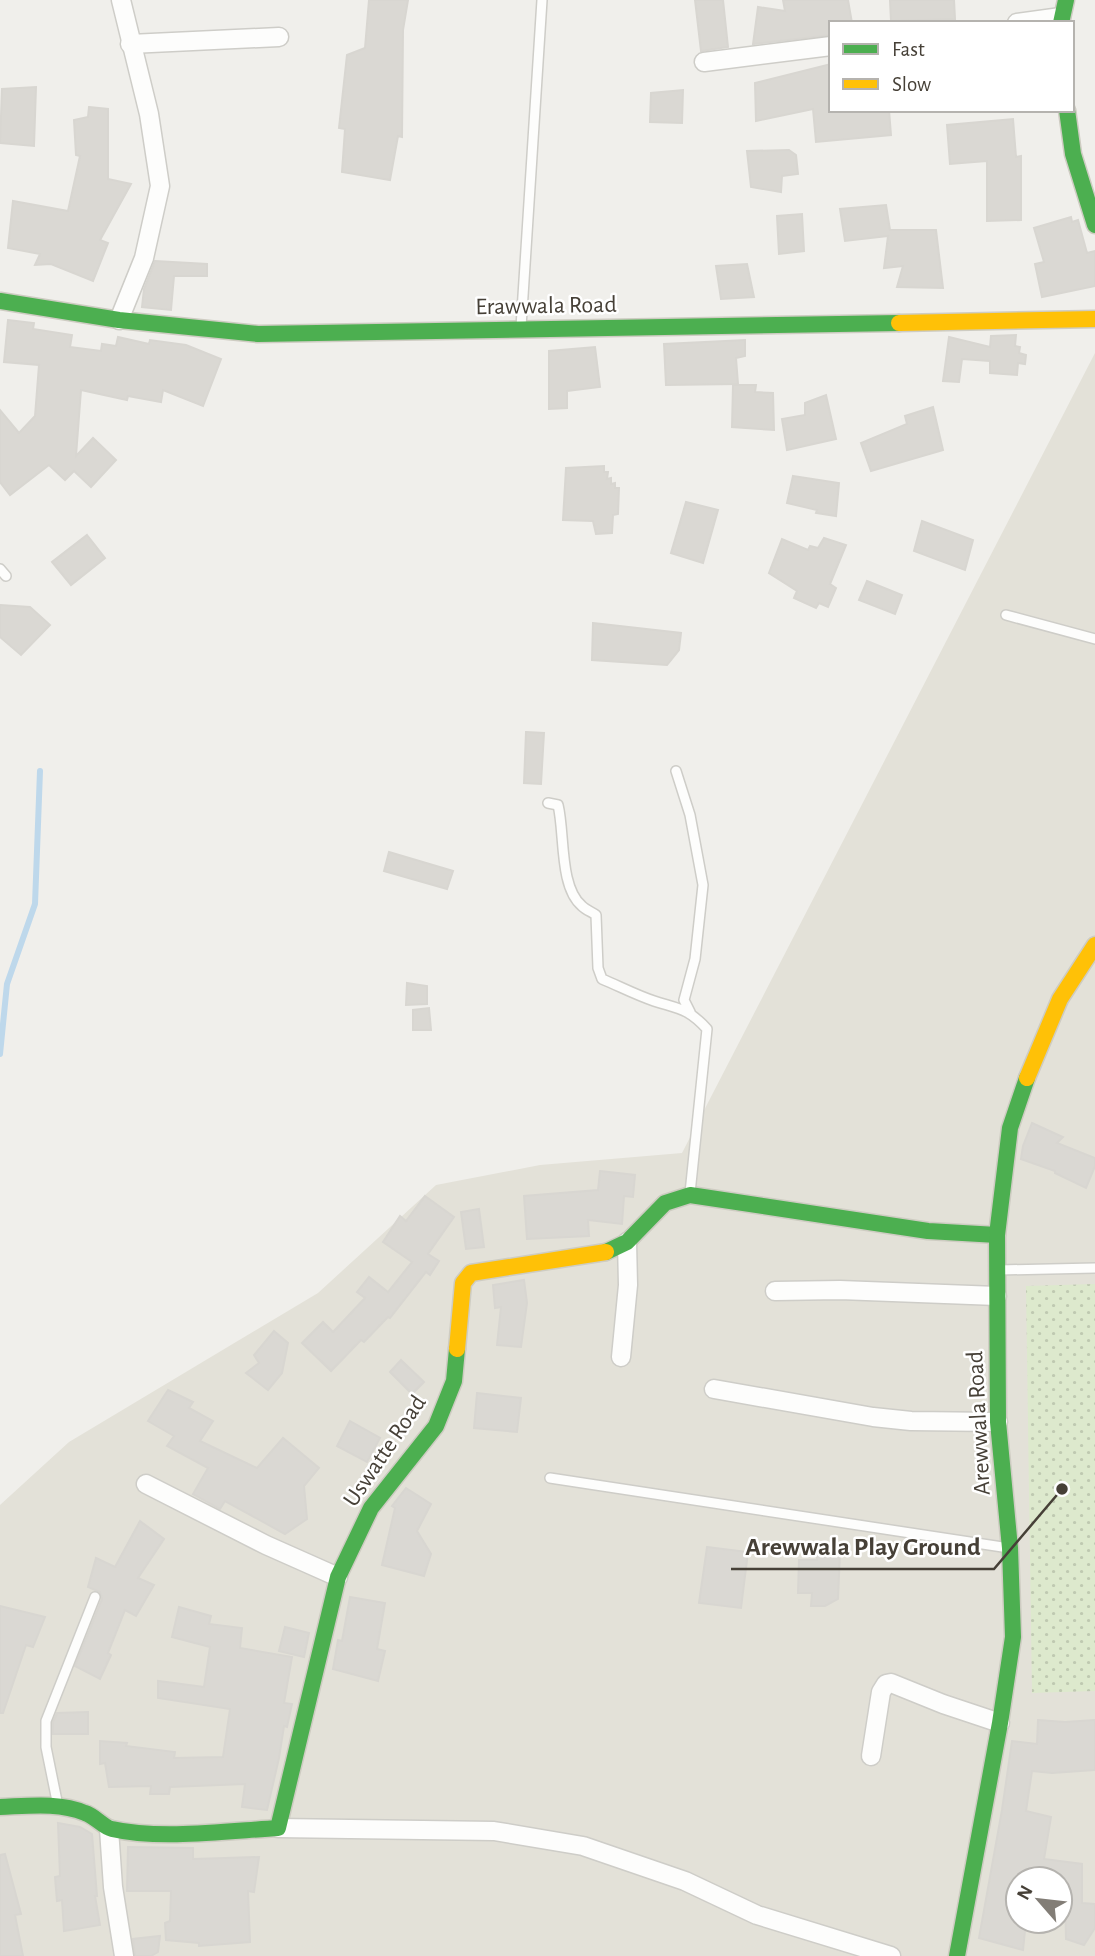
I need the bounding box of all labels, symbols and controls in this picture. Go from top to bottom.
legend [829,21,1074,112]
text: Fast [892,39,925,60]
text: Slow [892,74,931,95]
street label: Erawwala Road [475,293,617,319]
street label: Arewwala Road [963,1350,995,1496]
street label: Uswatte Road [339,1391,431,1511]
callout: Arewwala Play Ground [731,1522,994,1569]
text: Arewwala Play Ground [745,1534,981,1560]
north arrow [1004,1865,1074,1935]
text: N [1014,1882,1037,1903]

